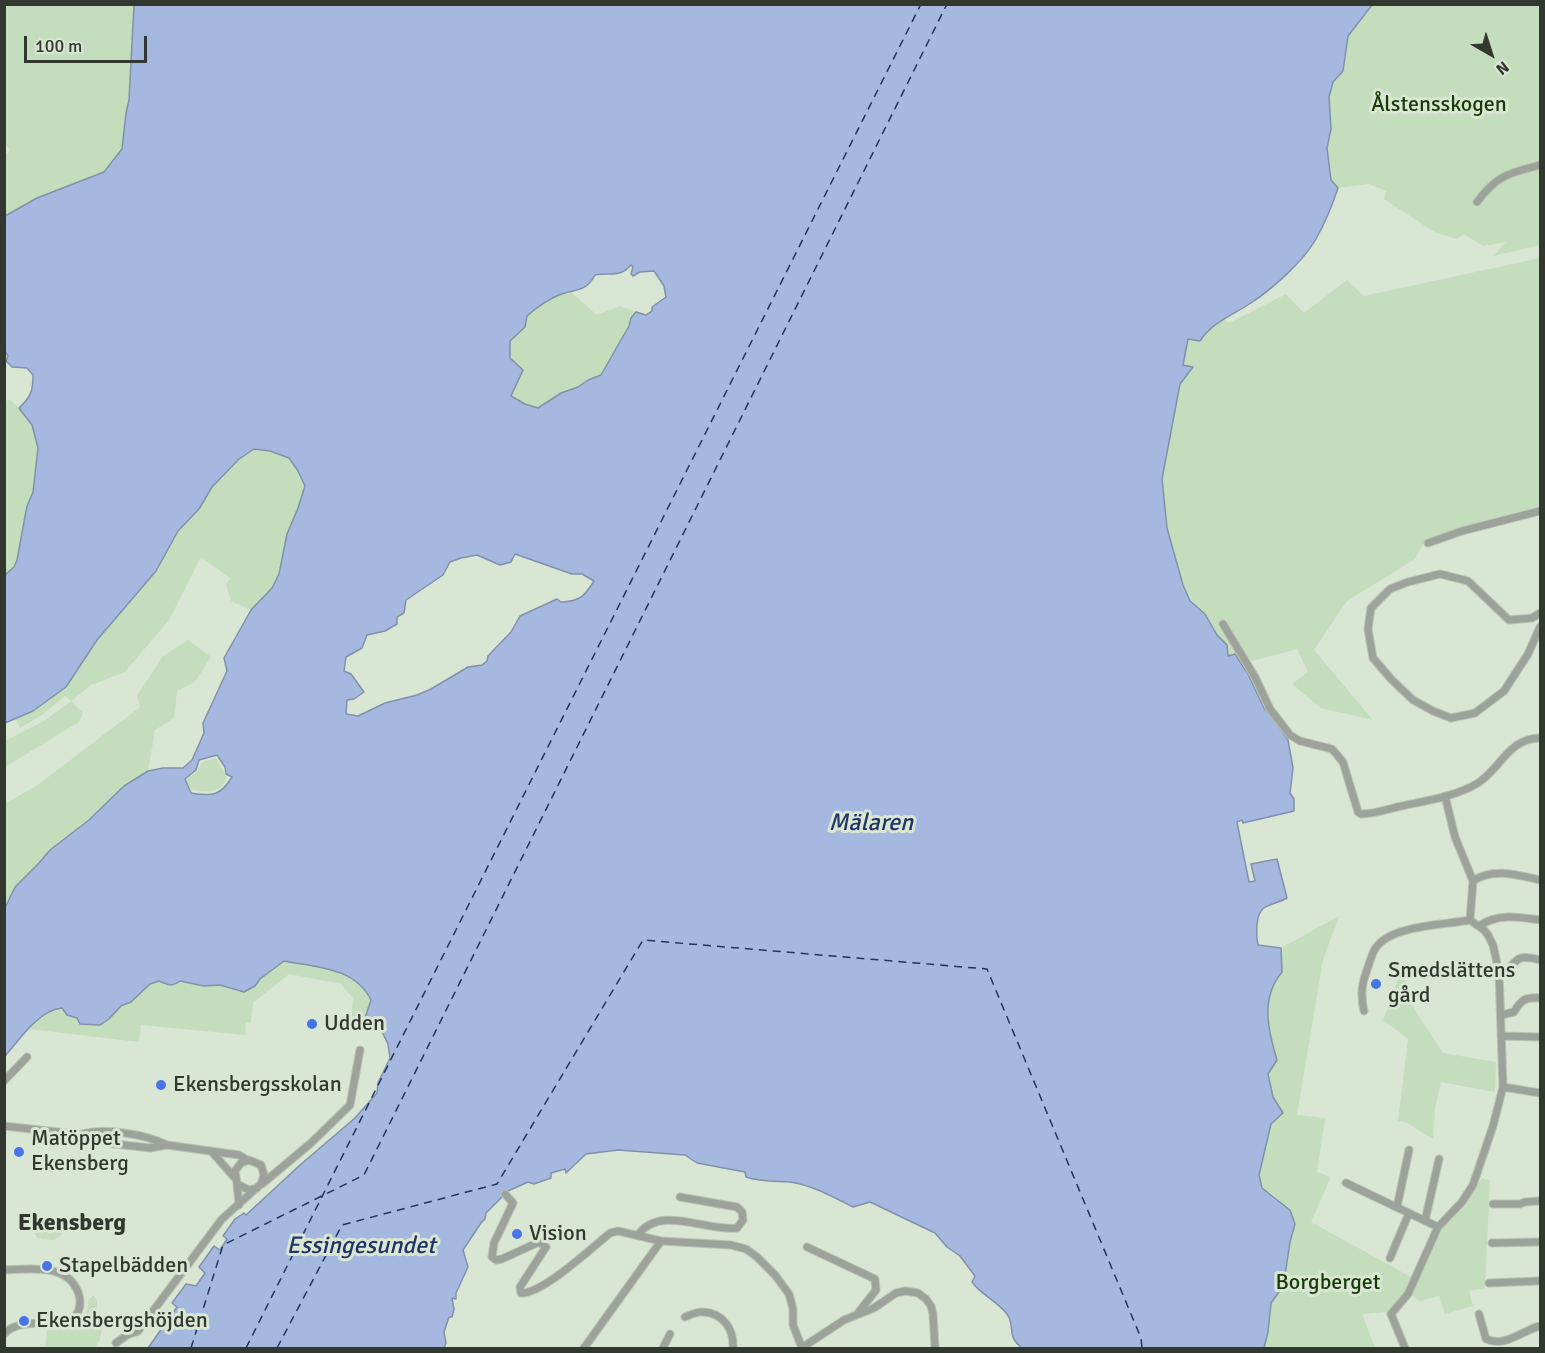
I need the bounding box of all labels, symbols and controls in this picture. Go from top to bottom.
scale bar [27,24,150,62]
north arrow [1461,24,1521,84]
text: 100 m [35,35,82,57]
text: N [1492,57,1513,79]
park label: Ålstensskogen [1371,92,1507,118]
water label: Mälaren [829,810,913,838]
place label: Smedslättens gård [1388,958,1515,1010]
marker: Smedslättens gård [1369,977,1383,991]
place label: Udden [324,1011,385,1037]
marker: Udden [305,1017,319,1031]
place label: Ekensbergsskolan [173,1072,342,1098]
marker: Ekensbergsskolan [154,1078,168,1092]
place label: Matöppet Ekensberg [31,1126,129,1178]
marker: Matöppet Ekensberg [12,1145,26,1159]
district label: Ekensberg [18,1210,126,1238]
place label: Vision [529,1221,587,1247]
marker: Vision [510,1227,524,1241]
water label: Essingesundet [287,1233,435,1261]
place label: Stapelbädden [59,1253,188,1279]
marker: Stapelbädden [40,1259,54,1273]
park label: Borgberget [1275,1270,1381,1296]
place label: Ekensbergshöjden [36,1308,208,1334]
marker: Ekensbergshöjden [17,1314,31,1328]

